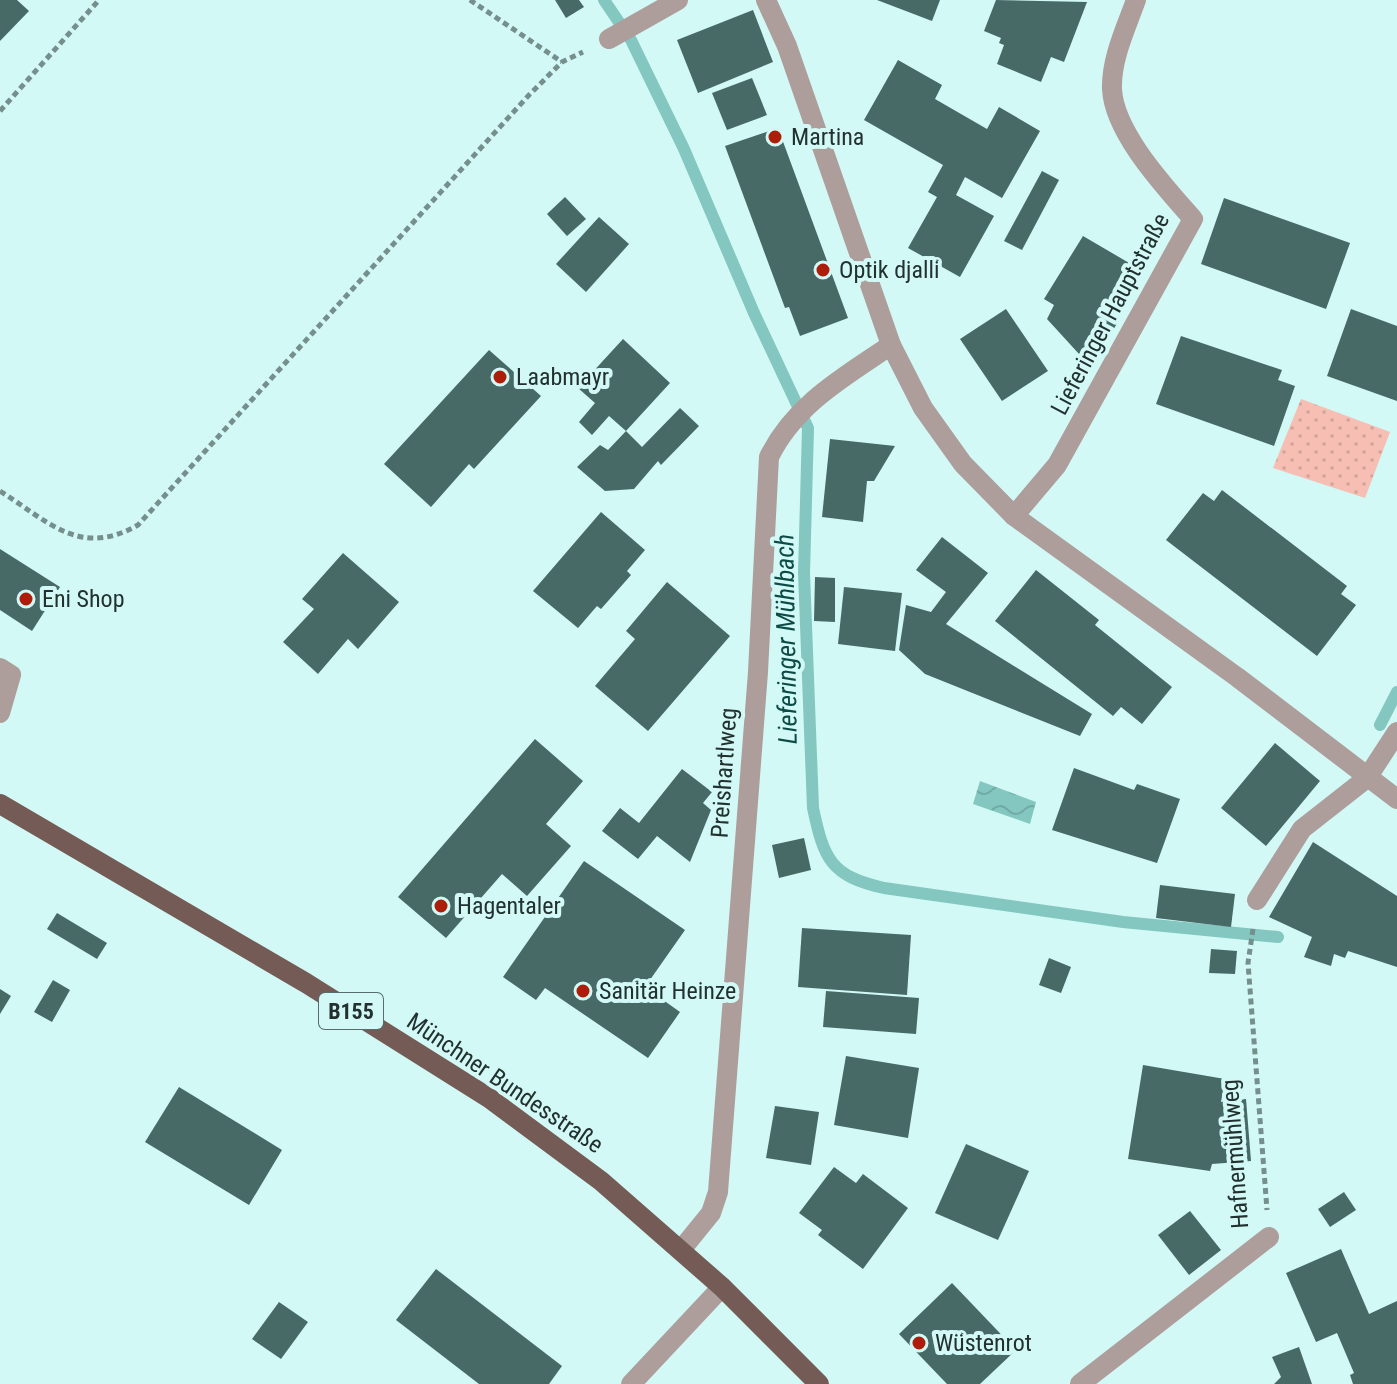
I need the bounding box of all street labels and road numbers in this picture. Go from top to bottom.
street label: Lieferinger Hauptstraße [1045,208,1175,420]
street label: Preishartlweg [705,707,743,839]
road number: B155 [319,993,383,1029]
street label: Münchner Bundesstraße [402,1007,608,1159]
street label: Hafnermühlweg [1216,1078,1254,1230]

